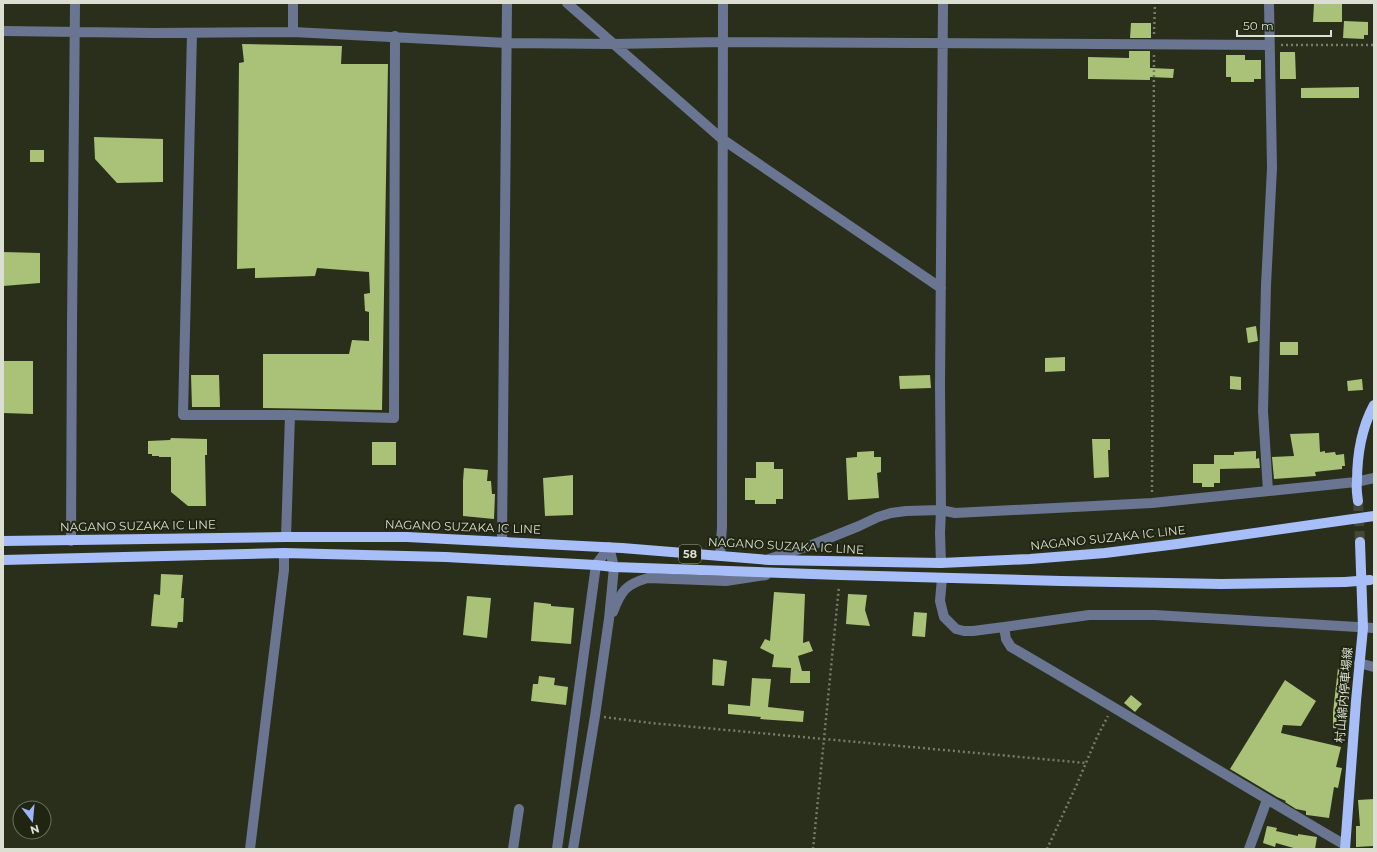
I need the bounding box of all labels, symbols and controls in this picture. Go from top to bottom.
scale bar [1237,12,1331,38]
text: 50 m [1243,18,1274,33]
street label: NAGANO SUZAKA IC LINE [385,516,541,537]
street label: NAGANO SUZAKA IC LINE [60,517,216,534]
street label: NAGANO SUZAKA IC LINE [1030,522,1186,553]
street label: NAGANO SUZAKA IC LINE [708,534,864,557]
road number: 58 [679,545,701,563]
street label: 村山綿内停車場線 [1332,646,1355,743]
north arrow [12,800,52,840]
text: N [29,822,41,838]

